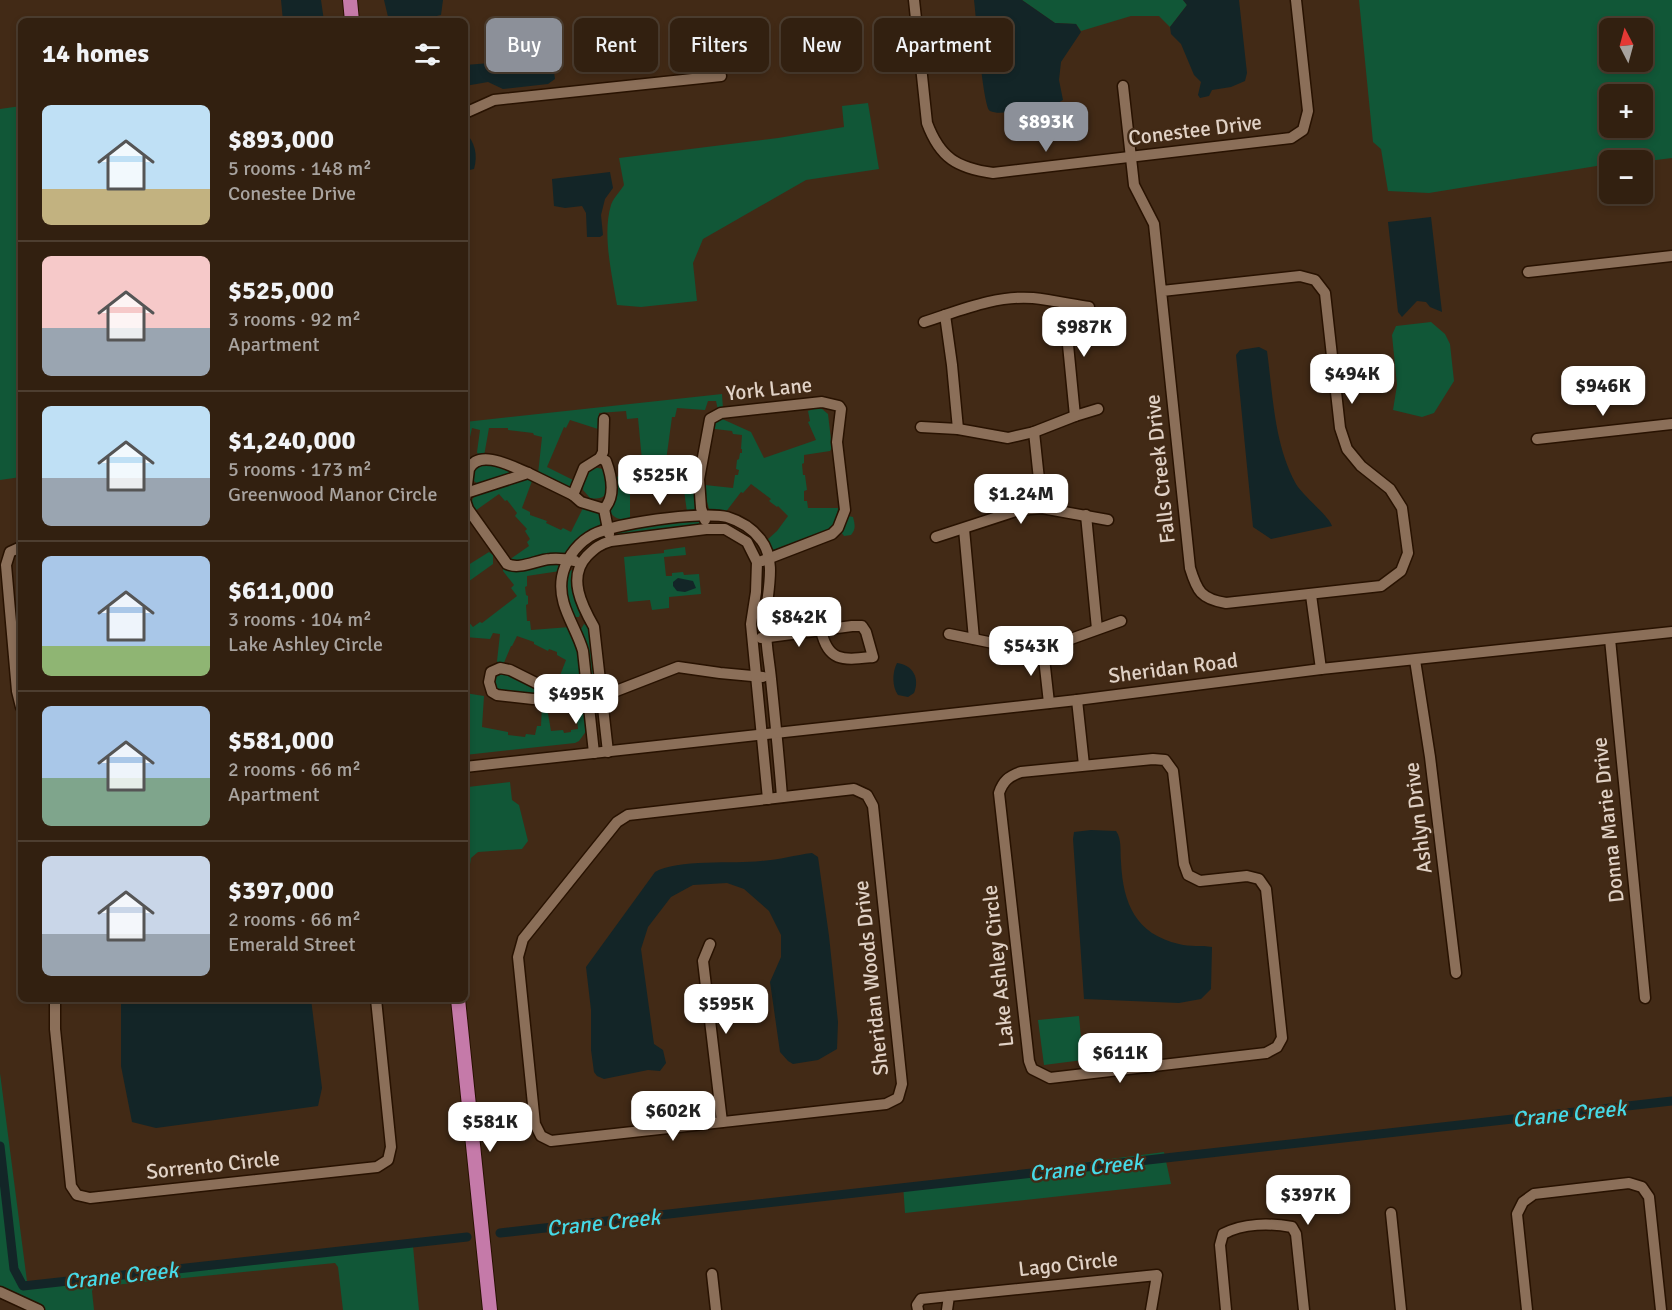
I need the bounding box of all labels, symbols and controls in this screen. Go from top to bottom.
chip: Buy [486,18,562,72]
chip: Rent [574,18,658,72]
chip: Filters [670,18,769,72]
chip: New [781,18,862,72]
chip: Apartment [874,18,1013,72]
north arrow [1599,18,1653,72]
map controls [1599,18,1653,204]
text: 14 homes [42,38,149,70]
icon: filters [411,38,444,71]
button: + [1599,84,1653,138]
pin: $893K [1004,102,1088,153]
text: $893K [1018,109,1074,134]
street label: Conestee Drive [1127,109,1263,151]
text: $893,000 [228,124,334,156]
icon: home [90,129,162,201]
button: − [1599,150,1653,204]
text: 5 rooms · 148 m² [228,156,372,181]
text: Conestee Drive [228,181,356,206]
text: $525,000 [228,275,334,307]
icon: home [90,280,162,352]
text: 3 rooms · 92 m² [228,307,361,332]
pin: $987K [1042,307,1126,358]
text: $987K [1056,314,1112,339]
text: Apartment [228,332,320,357]
pin: $494K [1310,354,1394,405]
text: $494K [1324,361,1380,386]
pin: $946K [1561,366,1645,417]
street label: York Lane [725,372,813,406]
text: $946K [1575,373,1631,398]
street label: Falls Creek Drive [1139,393,1181,545]
text: $1,240,000 [228,425,356,457]
icon: home [90,430,162,502]
pin: $525K [618,455,702,506]
text: 5 rooms · 173 m² [228,457,372,482]
text: $525K [632,462,688,487]
pin: $1.24M [972,474,1070,525]
text: $1.24M [988,481,1054,506]
text: Greenwood Manor Circle [228,482,437,507]
text: $611,000 [228,575,334,607]
icon: home [90,580,162,652]
pin: $842K [757,597,841,648]
text: $842K [771,604,827,629]
text: 3 rooms · 104 m² [228,607,372,632]
pin: $543K [989,626,1073,677]
text: Lake Ashley Circle [228,632,383,657]
text: $543K [1003,633,1059,658]
street label: Sheridan Road [1107,647,1239,689]
pin: $495K [534,674,618,725]
text: $495K [548,681,604,706]
text: $581,000 [228,725,334,757]
icon: home [90,730,162,802]
street label: Donna Marie Drive [1586,736,1630,904]
text: 2 rooms · 66 m² [228,757,361,782]
street label: Ashlyn Drive [1398,761,1438,875]
text: Apartment [228,782,320,807]
text: $397,000 [228,875,334,907]
street label: Sheridan Woods Drive [848,879,894,1077]
icon: home [90,880,162,952]
street label: Lake Ashley Circle [977,884,1019,1048]
text: 2 rooms · 66 m² [228,907,361,932]
text: Emerald Street [228,932,356,957]
pin: $595K [684,984,768,1035]
text: $595K [698,991,754,1016]
pin: $611K [1078,1033,1162,1084]
text: $611K [1092,1040,1148,1065]
pin: $602K [631,1091,715,1142]
water label: Crane Creek [1511,1094,1629,1133]
text: $602K [645,1098,701,1123]
pin: $581K [448,1102,532,1153]
text: $581K [462,1109,518,1134]
street label: Sorrento Circle [145,1145,281,1185]
water label: Crane Creek [1028,1148,1146,1187]
pin: $397K [1266,1175,1350,1226]
text: $397K [1280,1182,1336,1207]
water label: Crane Creek [545,1203,663,1242]
street label: Lago Circle [1017,1246,1119,1282]
water label: Crane Creek [63,1256,181,1295]

